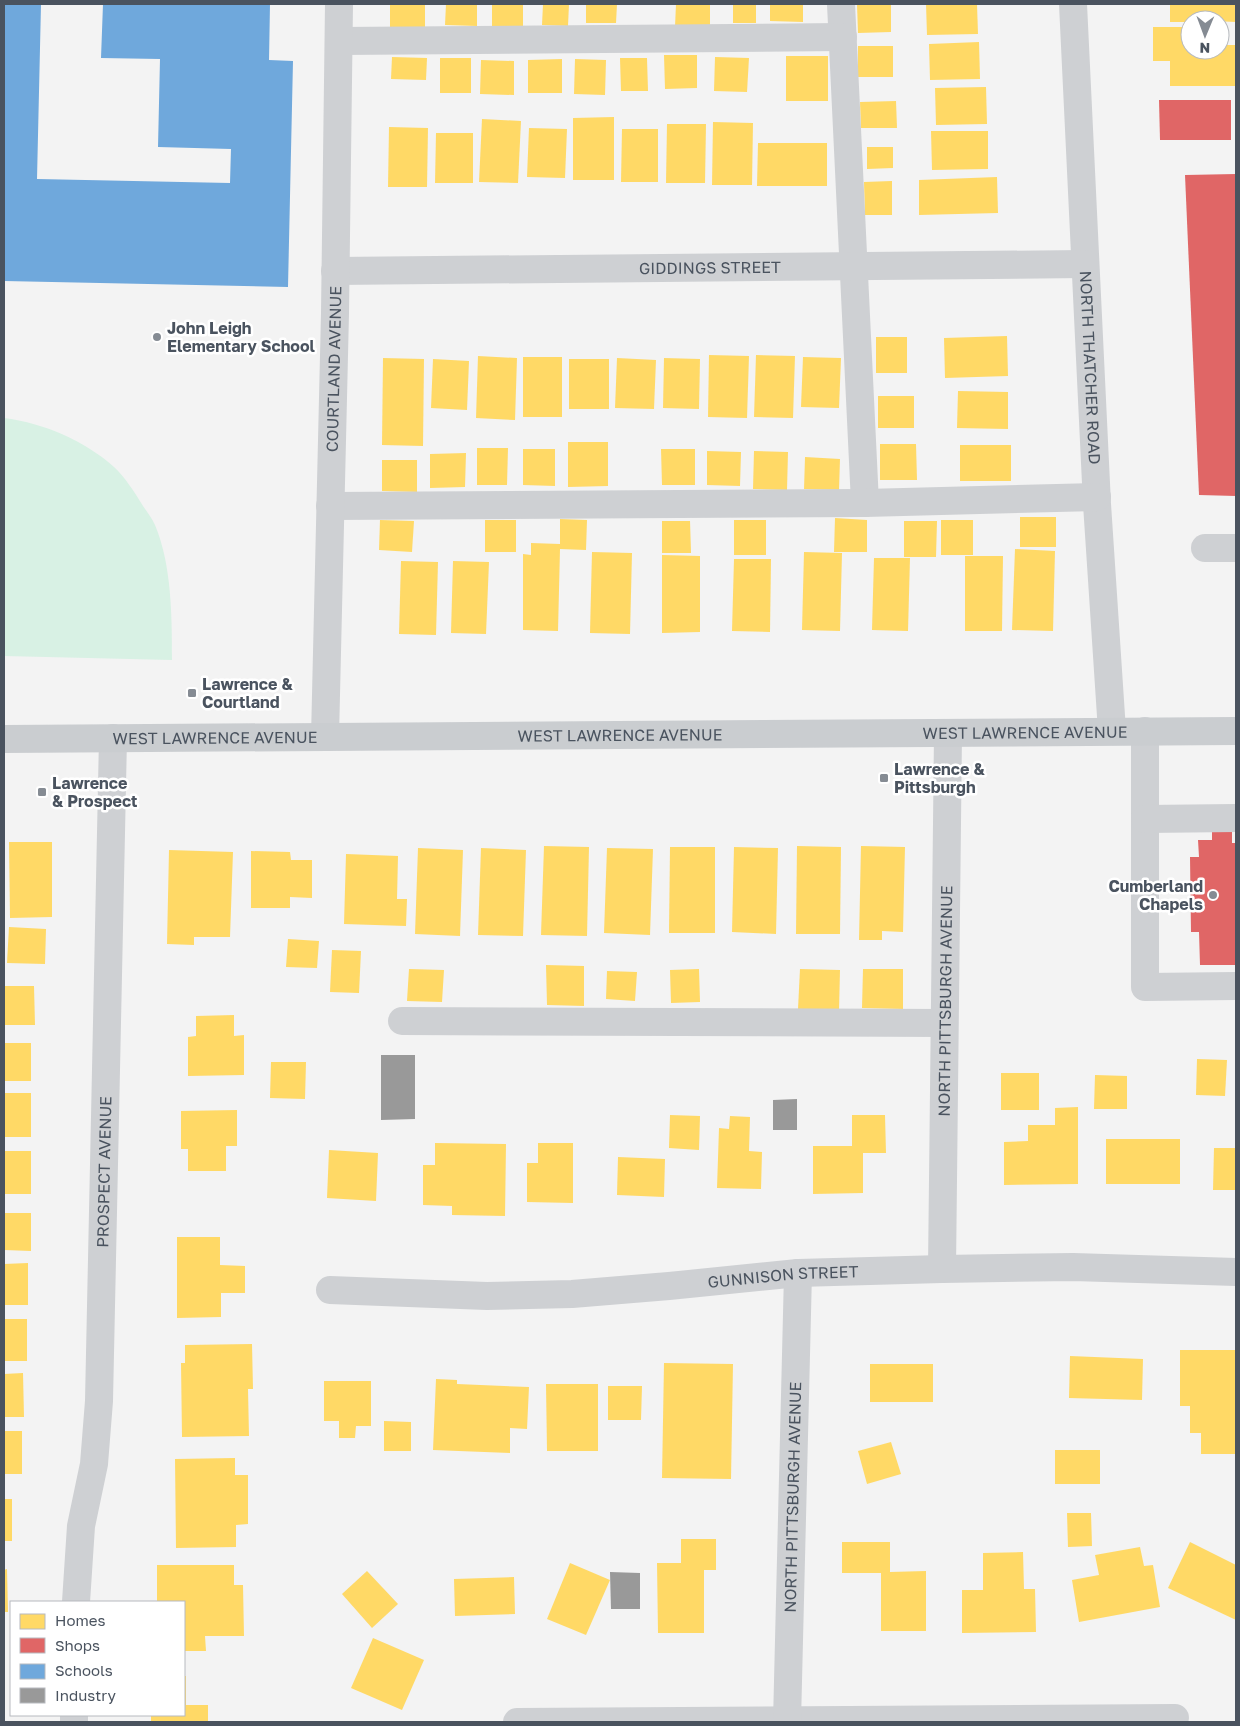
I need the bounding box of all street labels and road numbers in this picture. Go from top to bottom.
street label: GIDDINGS STREET [639,257,781,278]
street label: NORTH THATCHER ROAD [1076,270,1105,465]
street label: COURTLAND AVENUE [322,286,345,452]
street label: WEST LAWRENCE AVENUE [923,722,1127,743]
street label: WEST LAWRENCE AVENUE [518,724,722,746]
street label: WEST LAWRENCE AVENUE [113,727,317,748]
street label: NORTH PITTSBURGH AVENUE [934,885,956,1117]
street label: PROSPECT AVENUE [92,1096,115,1248]
street label: GUNNISON STREET [707,1261,859,1292]
street label: NORTH PITTSBURGH AVENUE [780,1381,805,1613]

